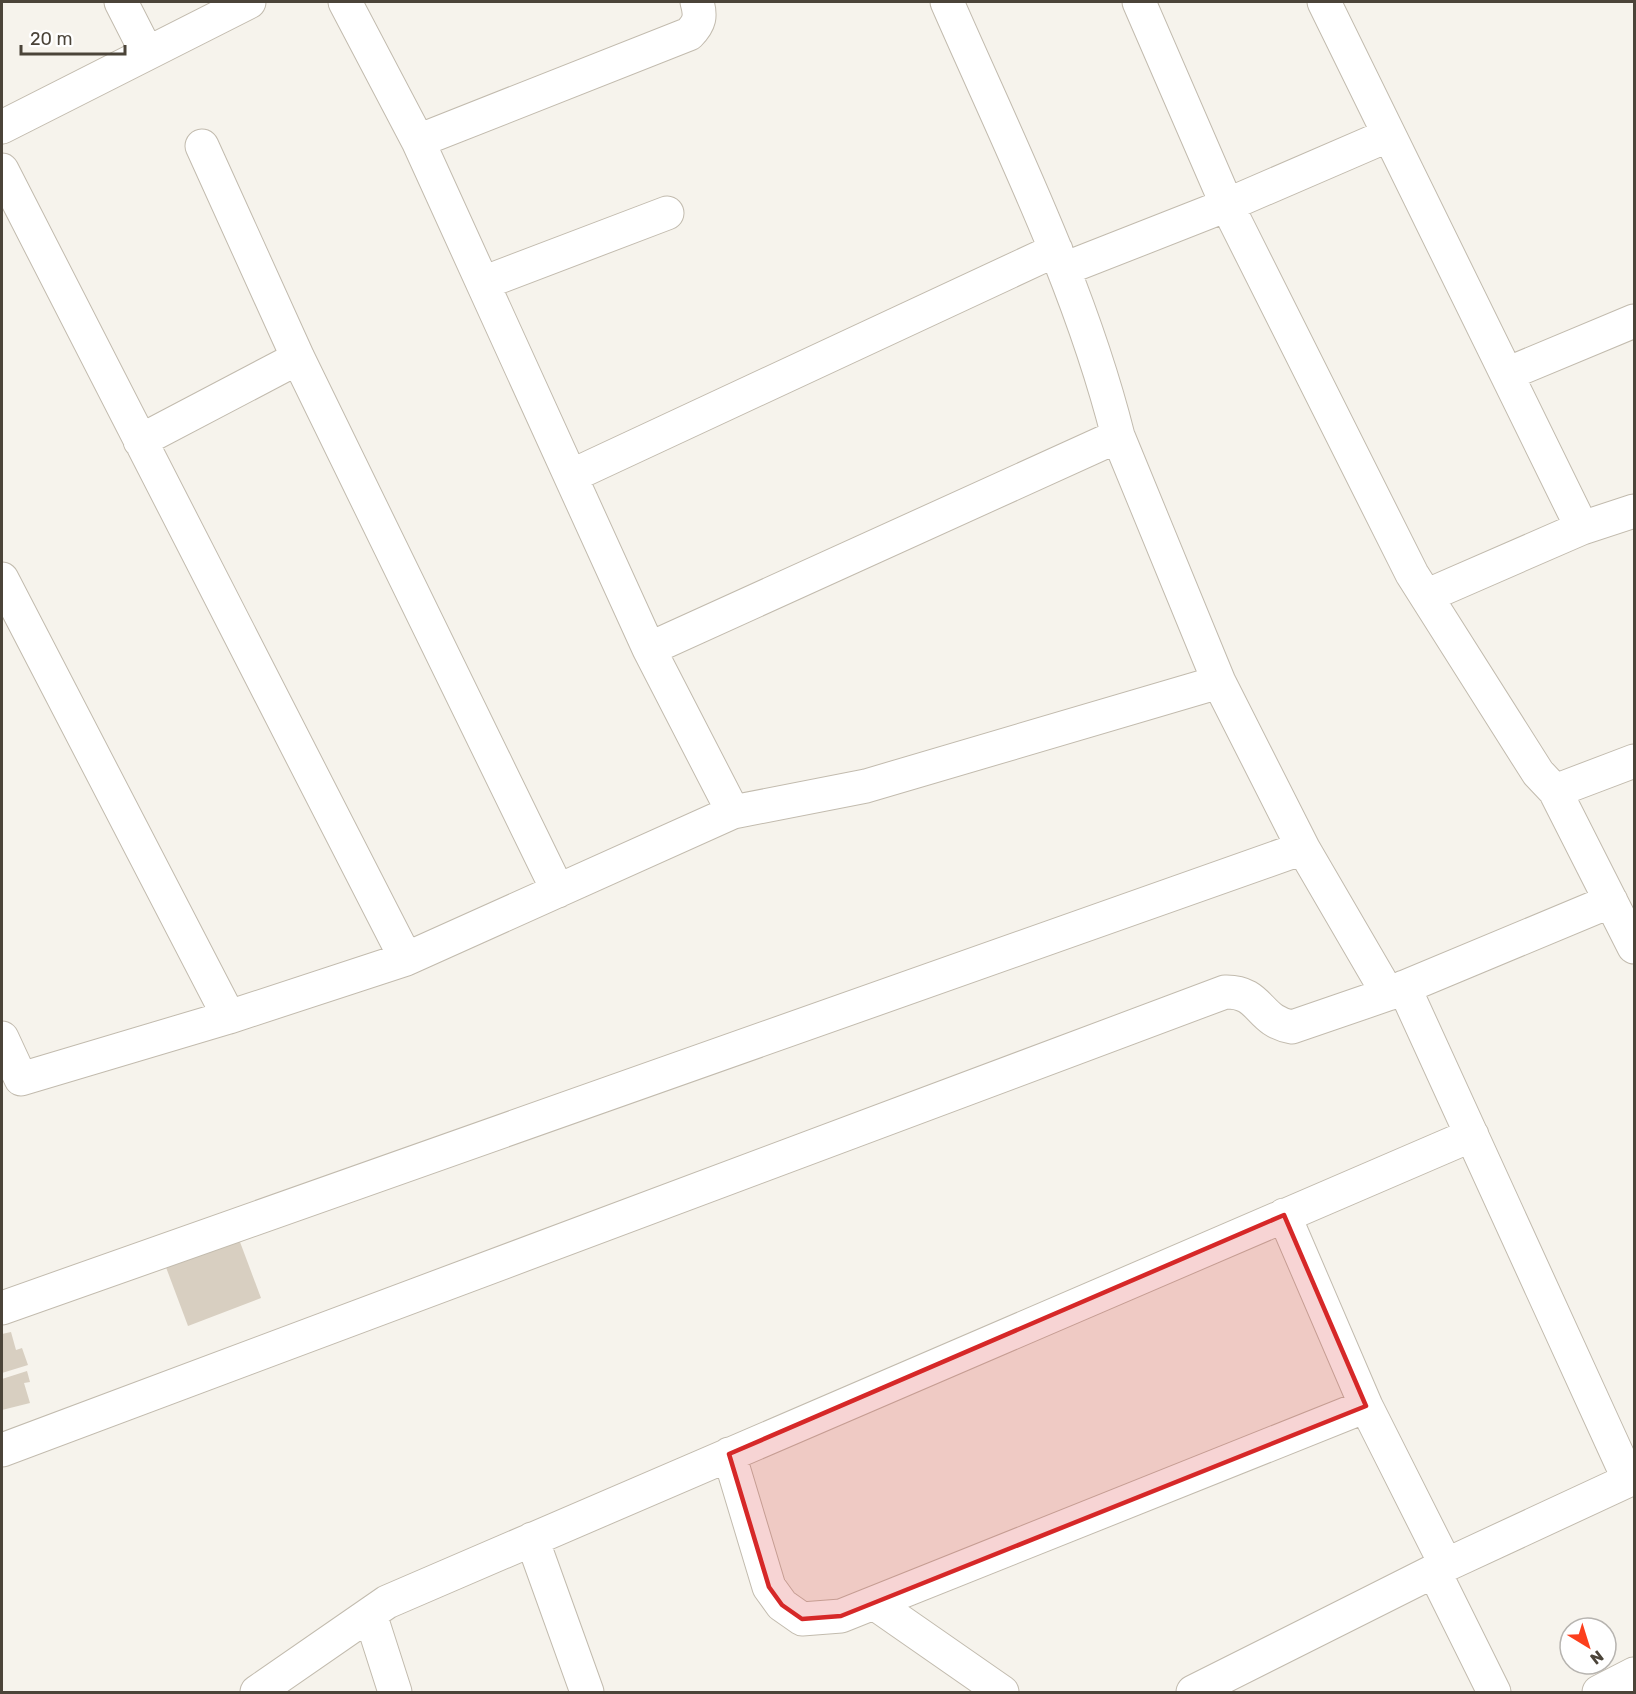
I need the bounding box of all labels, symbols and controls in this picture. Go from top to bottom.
scale bar [21,18,124,56]
text: 20 m [30,28,72,50]
north arrow [1558,1616,1618,1676]
text: N [1587,1646,1607,1668]

